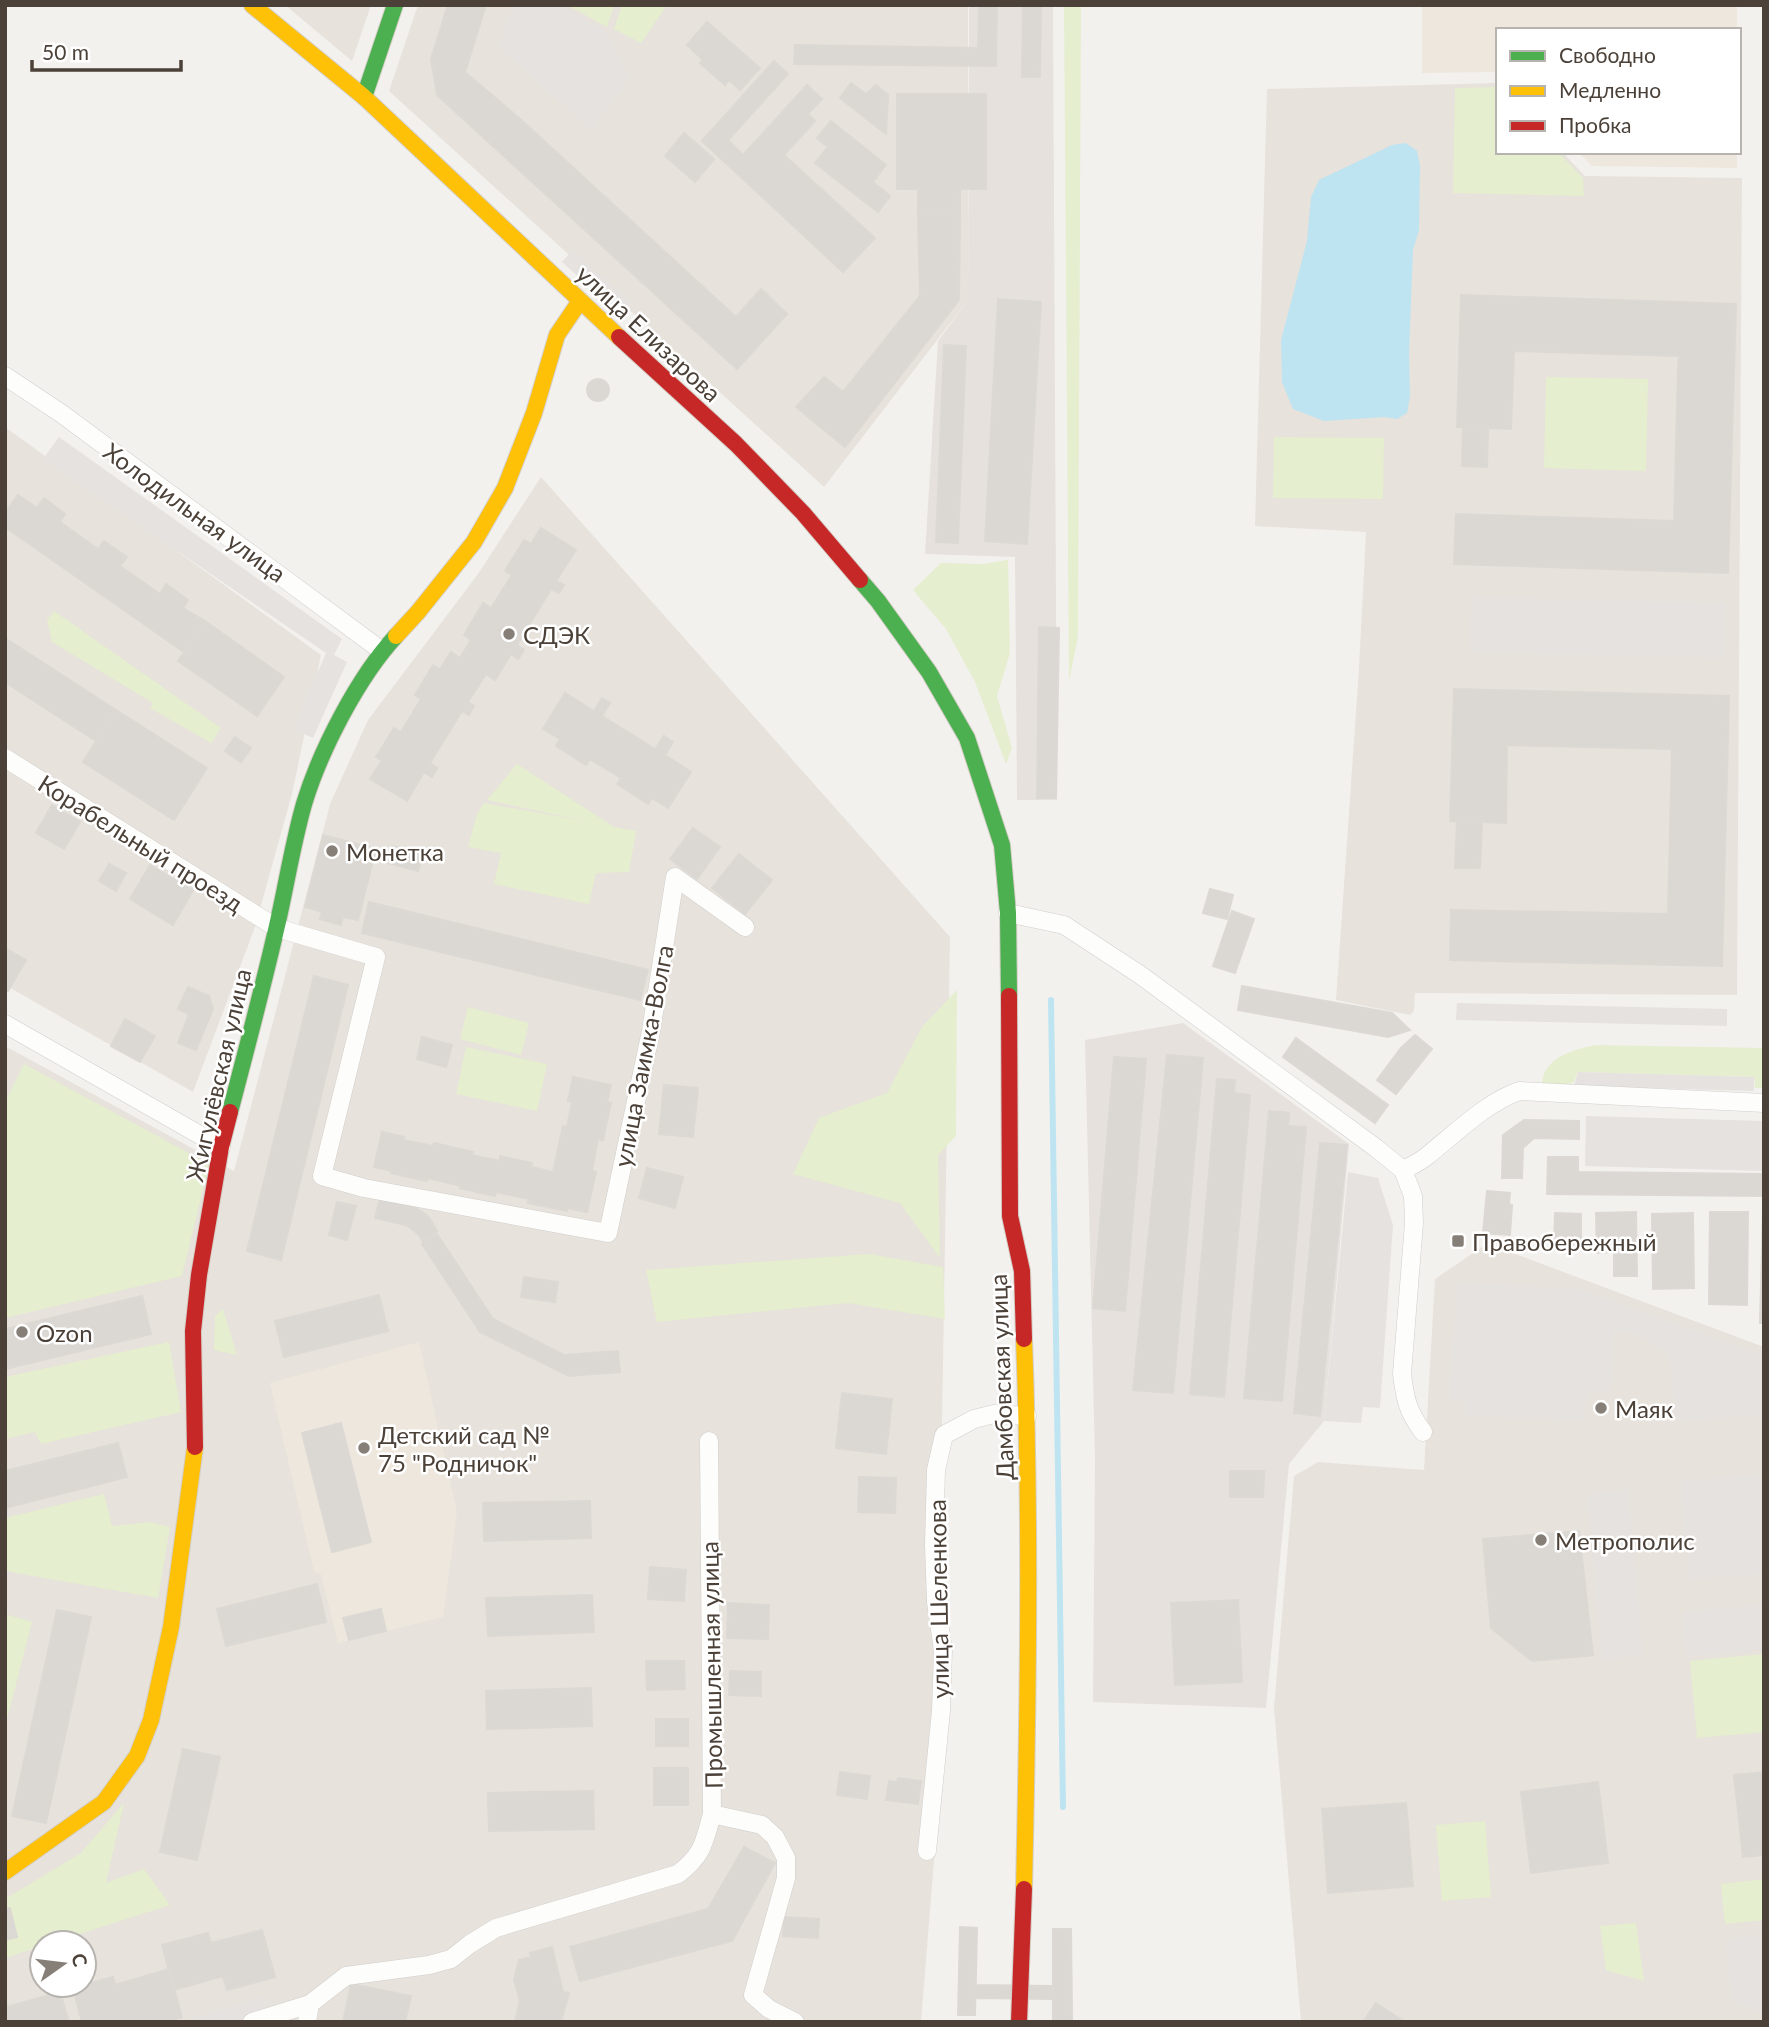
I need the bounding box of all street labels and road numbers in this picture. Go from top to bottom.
street label: улица Елизарова [571,259,727,407]
street label: Холодильная улица [98,436,292,588]
street label: Корабельный проезд [33,768,249,918]
street label: улица Заимка-Волга [607,943,679,1169]
street label: Жигулёвская улица [179,966,257,1184]
street label: Дамбовская улица [983,1273,1019,1481]
street label: улица Шеленкова [922,1499,954,1699]
street label: Промышленная улица [694,1541,728,1789]

